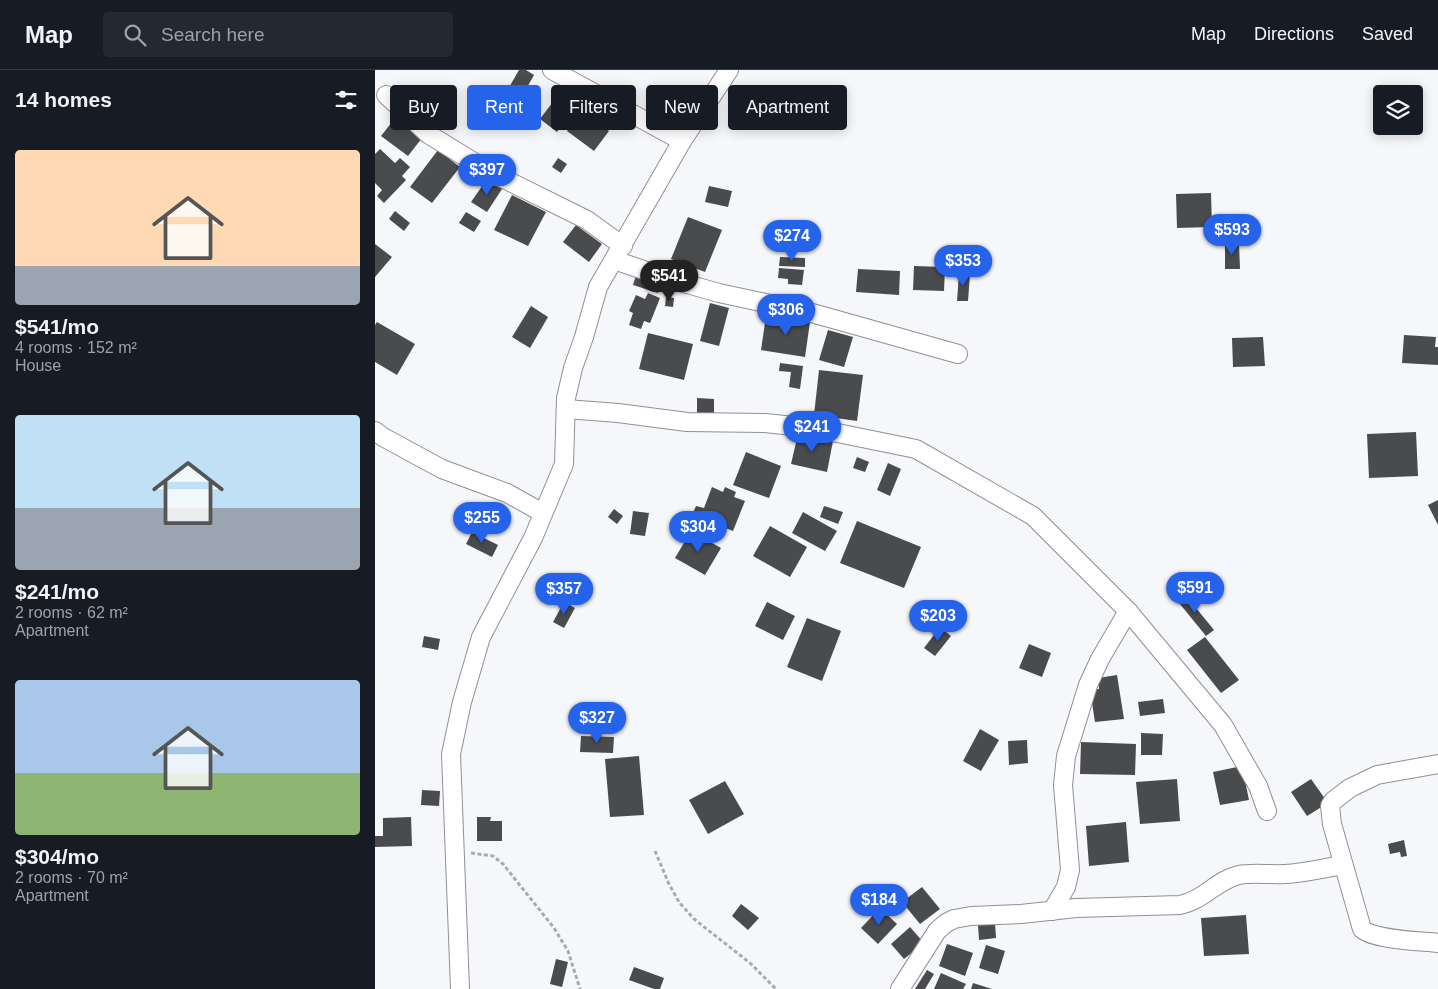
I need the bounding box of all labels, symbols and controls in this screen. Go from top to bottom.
search box [103,12,453,57]
text: Map [25,21,73,48]
icon: search [121,21,149,49]
text: Search here [161,24,265,45]
text: Map [1191,24,1226,44]
text: Directions [1254,24,1334,44]
text: Saved [1362,24,1413,44]
chip: Buy [390,85,457,130]
chip: Rent [467,85,541,130]
chip: Filters [551,85,636,130]
chip: New [646,85,718,130]
chip: Apartment [728,85,847,130]
map controls [1373,85,1423,135]
button: layers [1373,85,1423,135]
icon: filters [332,86,360,114]
text: 14 homes [15,88,112,111]
pin: $397 [457,154,517,196]
text: $397 [469,161,505,178]
icon: home [143,183,233,273]
pin: $593 [1202,214,1262,256]
pin: $274 [762,220,822,262]
text: $593 [1214,221,1250,238]
text: $274 [774,227,810,244]
pin: $353 [933,244,993,287]
text: $353 [945,252,981,269]
pin: $541 [639,260,699,302]
text: $541 [651,267,687,284]
pin: $306 [756,294,816,336]
text: $306 [768,301,804,318]
text: $541/mo [15,315,99,338]
text: 4 rooms · 152 m² [15,339,137,356]
text: House [15,357,61,374]
pin: $241 [782,410,842,453]
text: $241 [794,418,830,435]
icon: home [143,448,233,538]
pin: $255 [452,502,512,544]
text: $255 [464,509,500,526]
pin: $304 [668,510,728,553]
text: $304 [680,518,716,535]
pin: $357 [534,572,594,615]
pin: $591 [1165,572,1225,614]
text: $591 [1177,579,1213,596]
text: $241/mo [15,580,99,603]
text: $357 [546,580,582,597]
pin: $203 [908,600,968,642]
text: 2 rooms · 62 m² [15,604,128,621]
text: $203 [920,607,956,624]
text: Apartment [15,622,89,639]
pin: $327 [567,702,627,744]
text: $327 [579,709,615,726]
icon: home [143,713,233,803]
text: $304/mo [15,845,99,868]
text: 2 rooms · 70 m² [15,869,128,886]
pin: $184 [849,884,909,926]
text: Apartment [15,887,89,904]
text: $184 [861,891,897,908]

